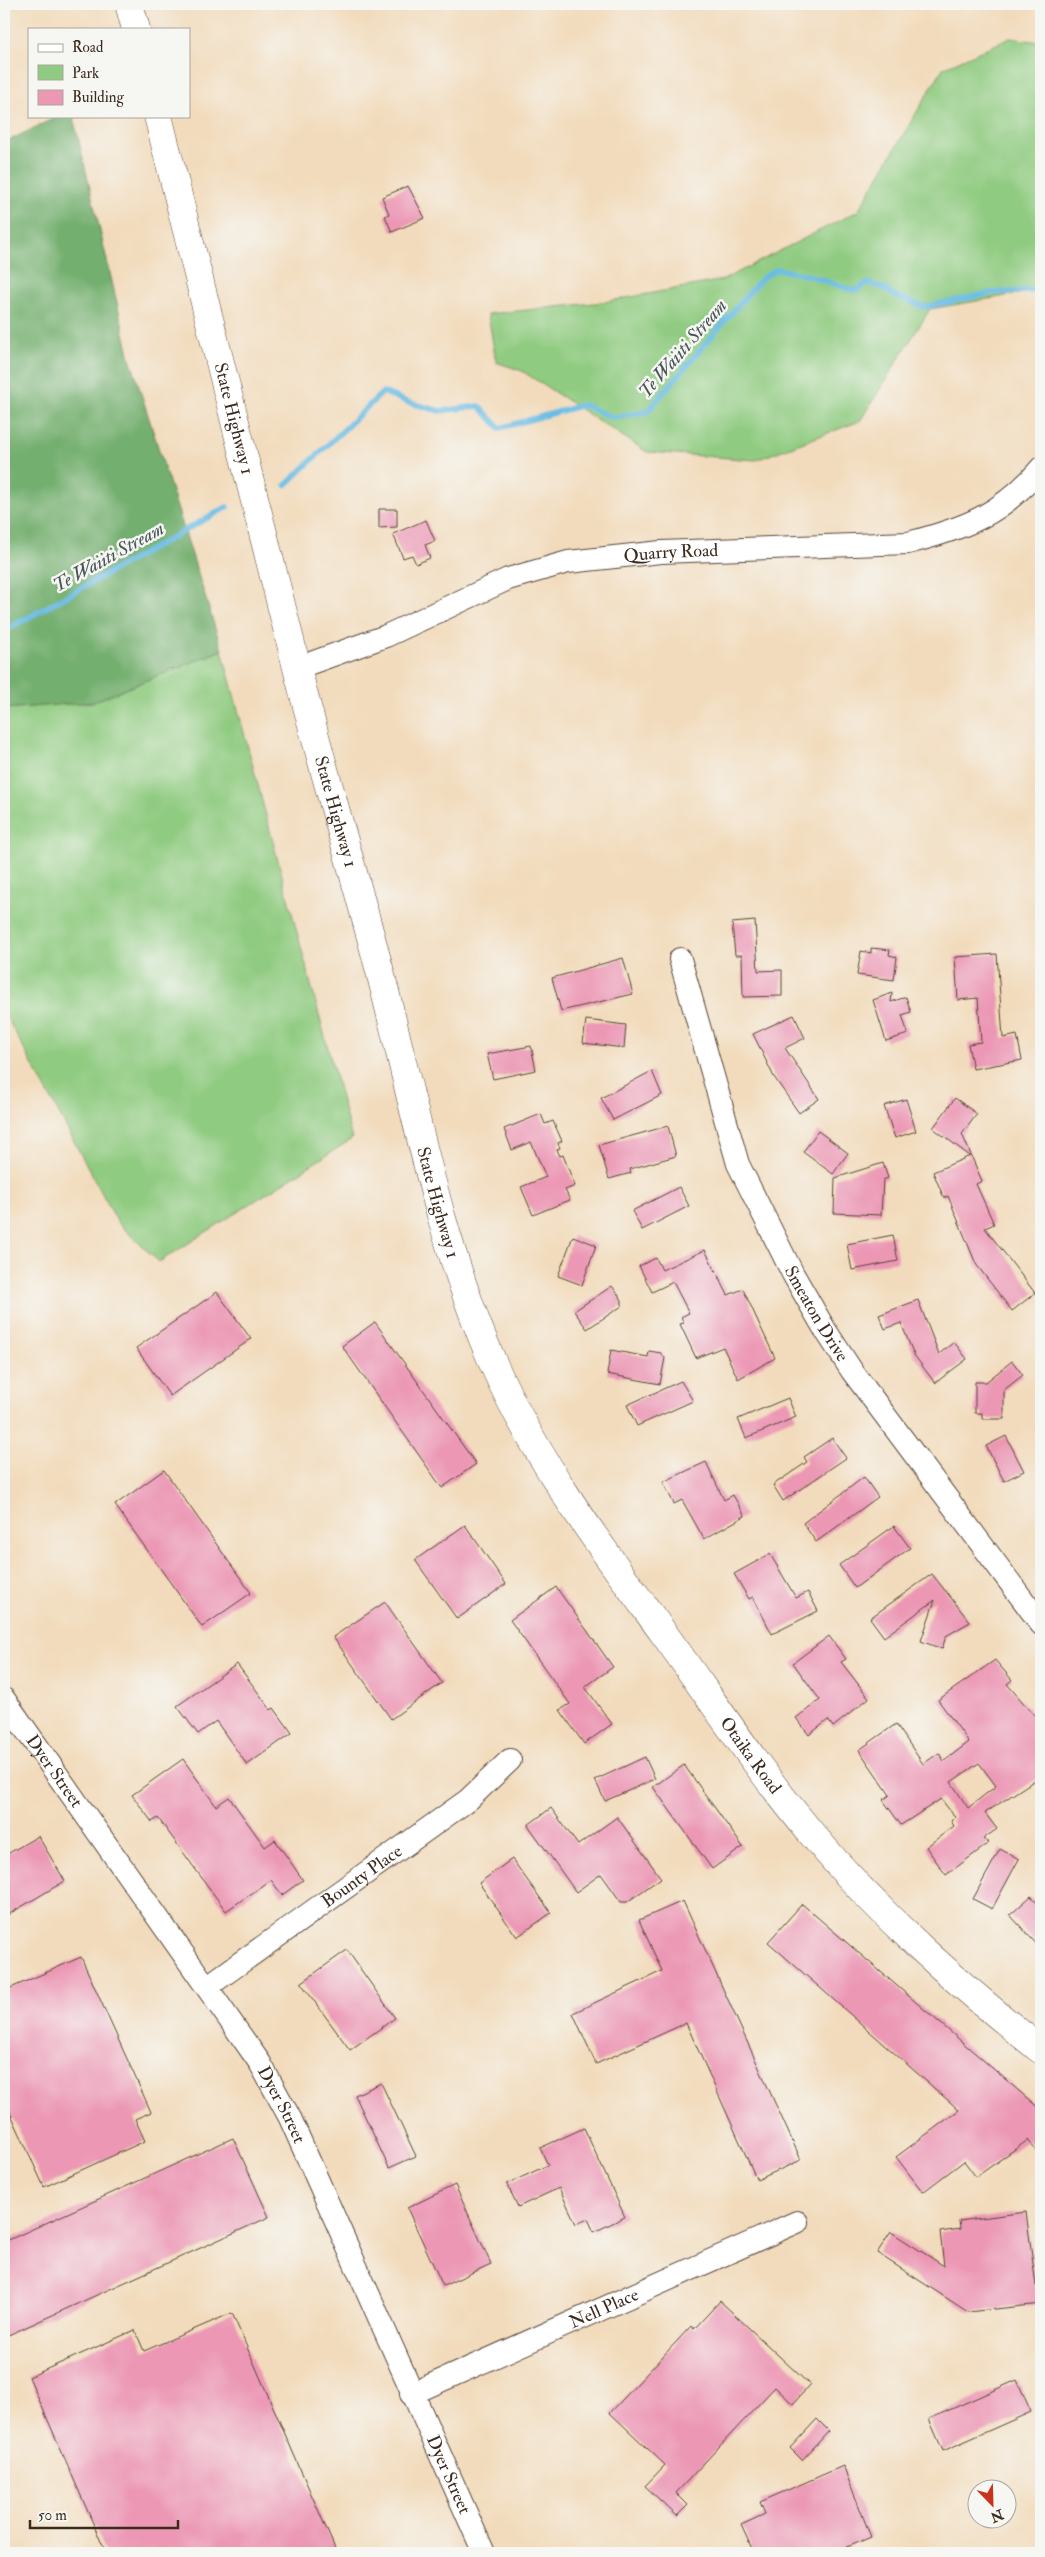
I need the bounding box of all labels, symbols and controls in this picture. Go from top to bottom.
legend [28,28,190,118]
text: Road [72,38,104,57]
text: Park [72,64,99,83]
text: Building [72,88,124,107]
water label: Te Waiiti Stream [633,294,732,403]
street label: State Highway 1 [209,360,259,477]
water label: Te Waiiti Stream [49,516,168,597]
street label: Quarry Road [623,539,719,568]
street label: State Highway 1 [309,753,362,870]
street label: State Highway 1 [411,1144,464,1261]
street label: Smeaton Drive [779,1262,854,1366]
street label: Otaika Road [715,1712,786,1799]
street label: Dyer Street [21,1730,88,1812]
street label: Bounty Place [317,1839,407,1913]
street label: Dyer Street [252,2062,311,2147]
street label: Nell Place [566,2283,643,2334]
street label: Dyer Street [421,2432,476,2518]
north arrow [968,2480,1018,2530]
scale bar [30,2497,178,2529]
text: N [987,2505,1007,2526]
text: 50 m [38,2506,67,2525]

